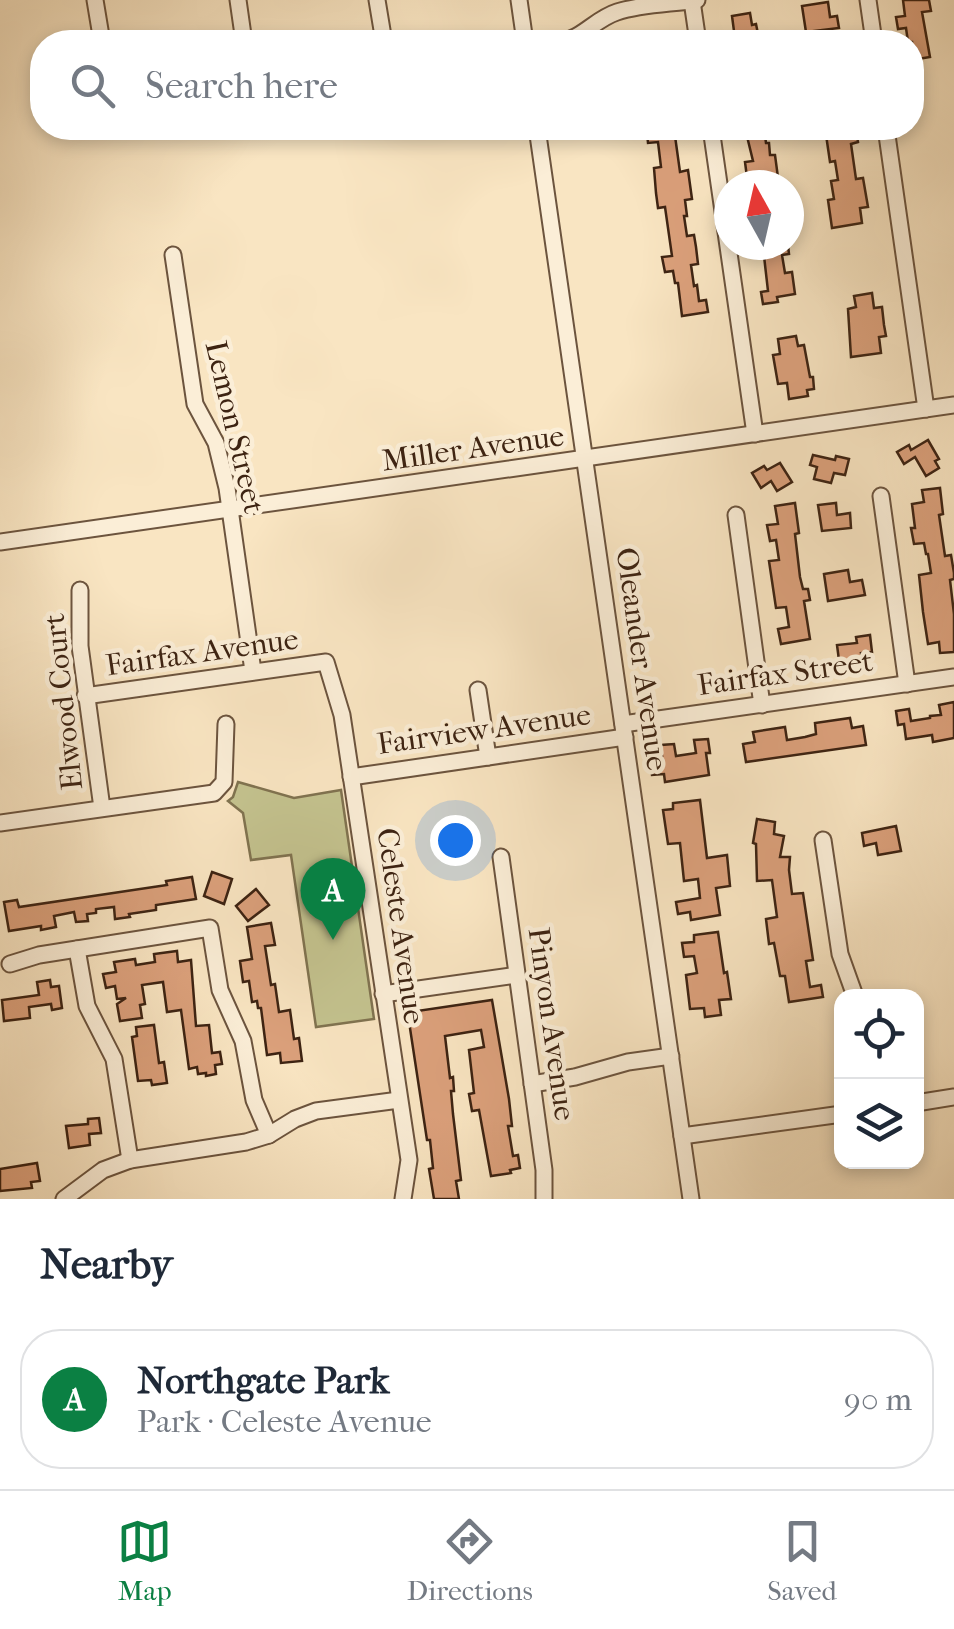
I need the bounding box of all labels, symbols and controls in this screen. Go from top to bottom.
search box [30,30,924,140]
icon: search [65,58,120,113]
text: Search here [145,63,338,108]
north arrow [714,170,804,260]
street label: Lemon Street [198,337,271,517]
street label: Miller Avenue [380,418,567,479]
street label: Oleander Avenue [609,545,675,773]
street label: Elwood Court [37,612,90,792]
street label: Fairfax Avenue [104,622,301,683]
street label: Fairfax Street [695,644,875,703]
street label: Fairview Avenue [375,697,593,762]
your location [430,815,481,866]
street label: Celeste Avenue [369,826,432,1027]
pin: A [300,858,366,940]
street label: Pinyon Avenue [521,925,582,1123]
map controls [834,989,924,1169]
button: locate [834,989,924,1079]
button: layers [834,1079,924,1169]
text: Nearby [40,1240,172,1289]
text: Northgate Park [137,1358,389,1403]
text: A [64,1381,85,1418]
text: 90 m [844,1381,912,1418]
text: Park · Celeste Avenue [137,1403,432,1440]
tab: Map [117,1514,172,1607]
tab: Directions [407,1514,533,1607]
tab: Saved [767,1514,837,1607]

